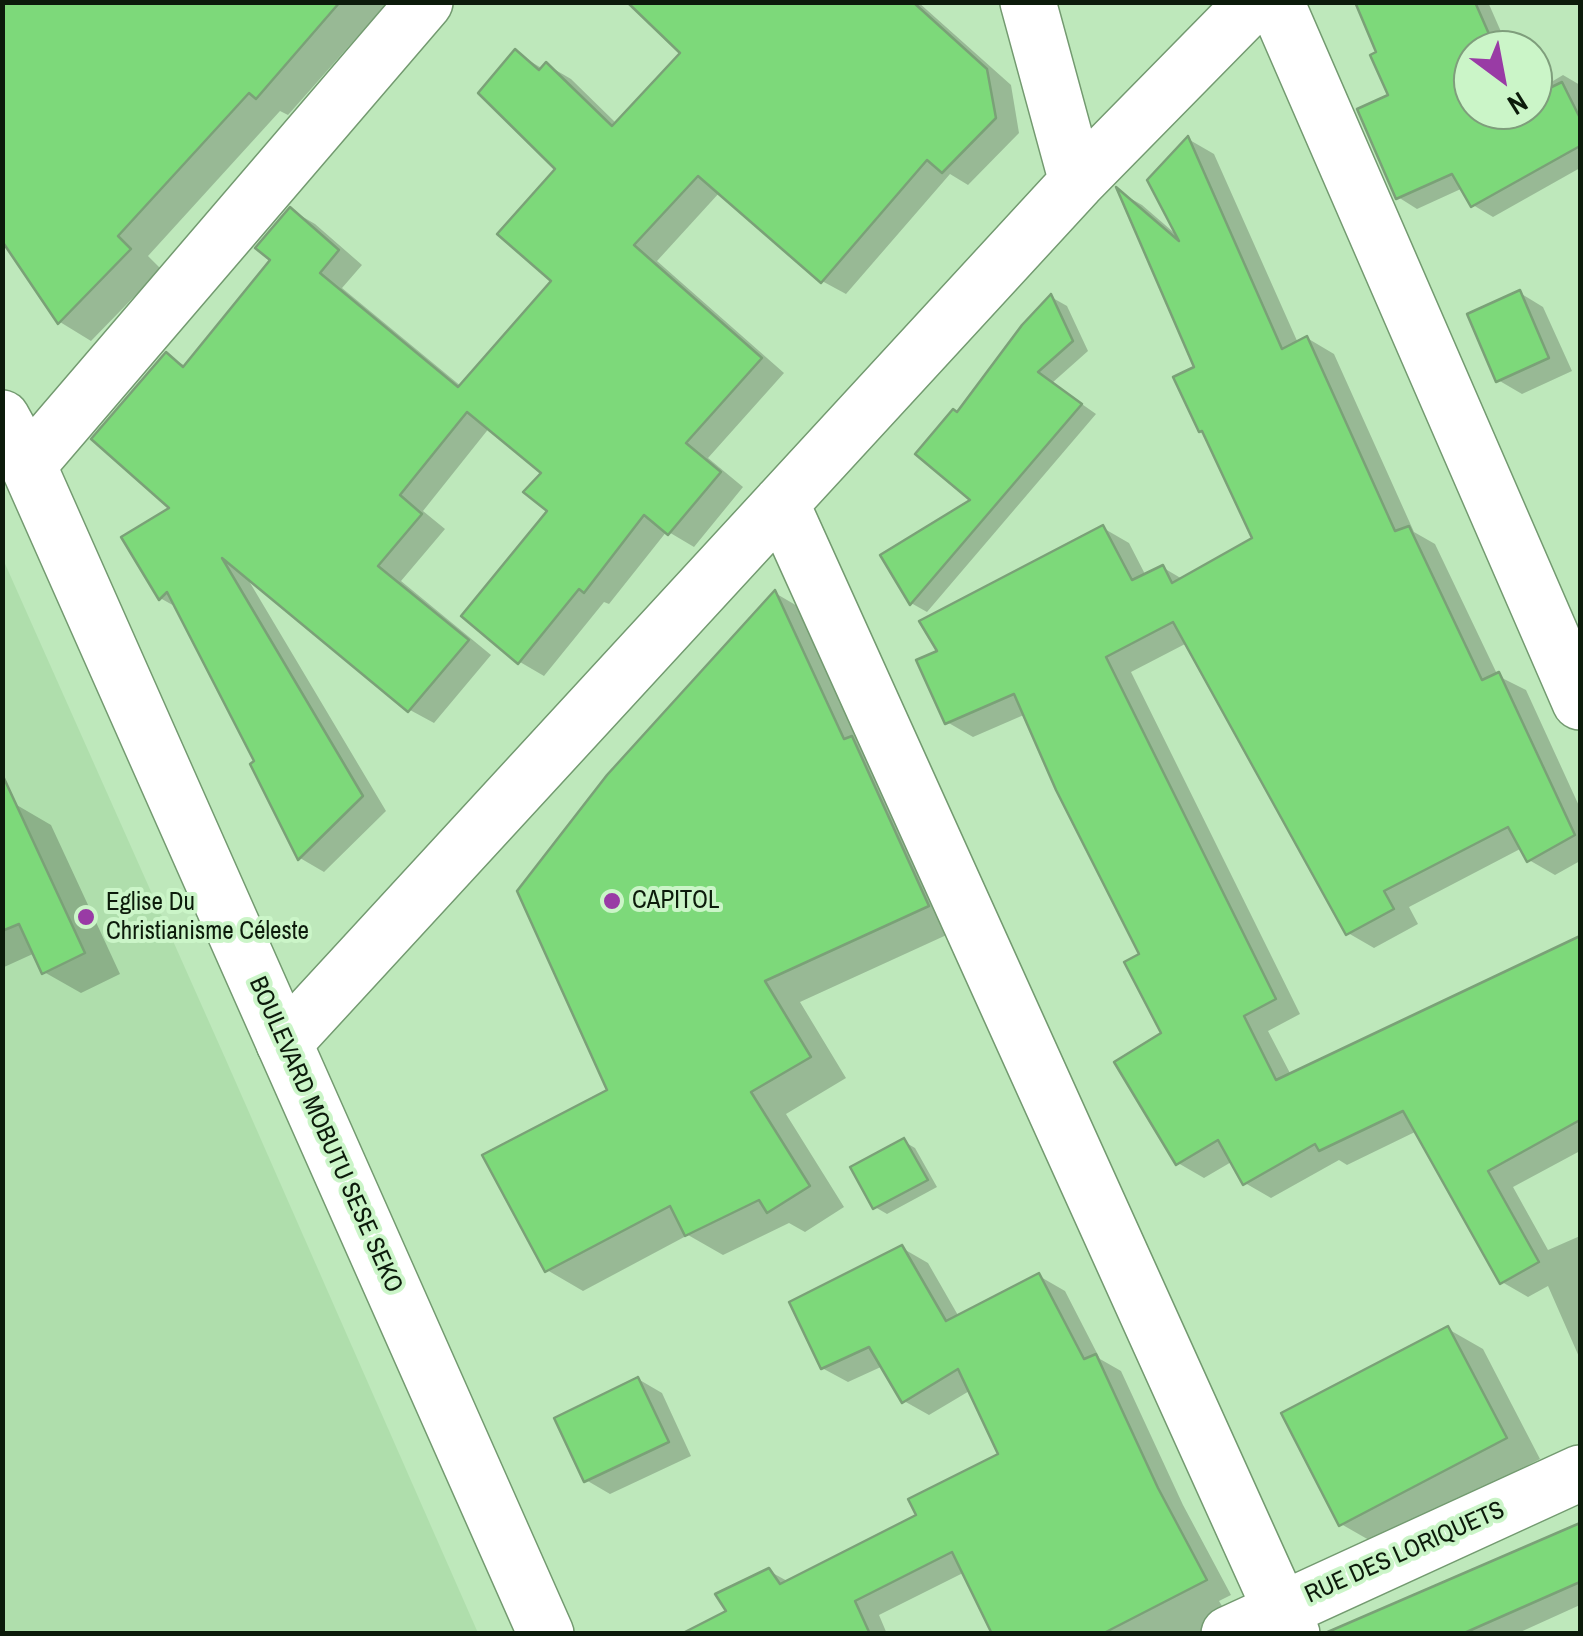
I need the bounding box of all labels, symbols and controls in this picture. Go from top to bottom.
north arrow [1453,30,1553,130]
text: N [1501,83,1535,124]
place label: CAPITOL [632,886,719,916]
place label: Eglise Du Christianisme Céleste [106,888,309,947]
marker: CAPITOL [601,890,623,912]
marker: Eglise Du Christianisme Céleste [75,906,97,928]
street label: BOULEVARD MOBUTU SESE SEKO [242,972,408,1298]
street label: RUE DES LORIQUETS [1301,1496,1509,1610]

